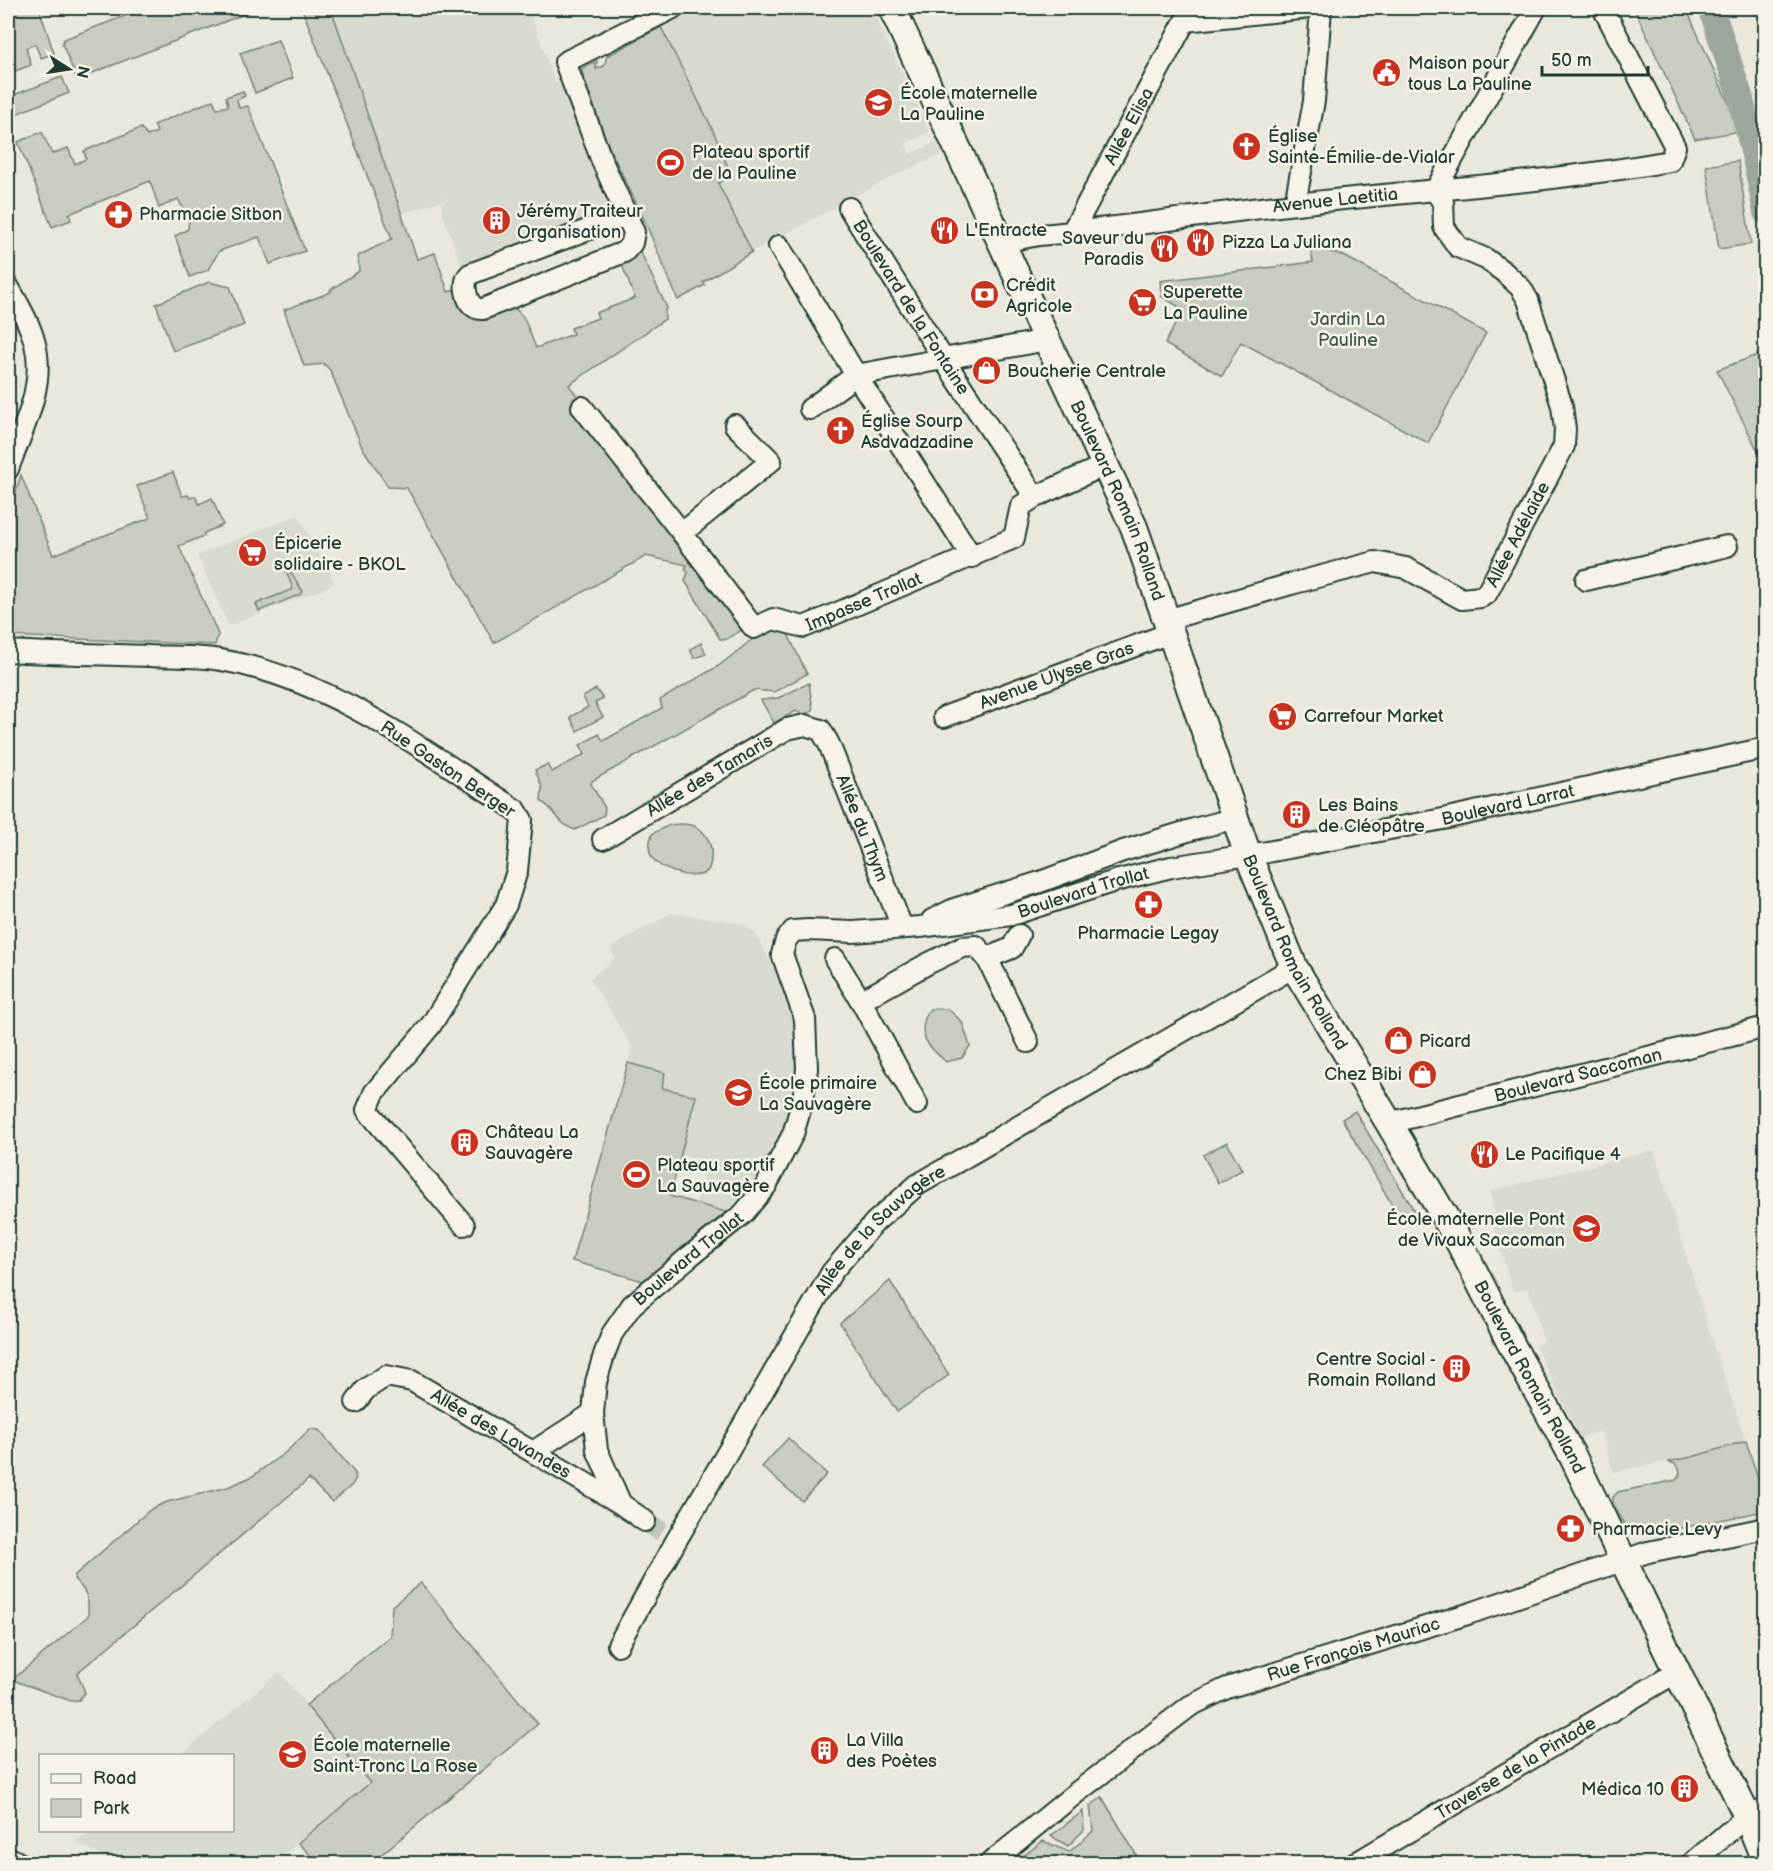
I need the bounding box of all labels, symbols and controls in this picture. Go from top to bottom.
north arrow [39,39,99,99]
scale bar [1542,39,1648,77]
text: 50 m [1551,50,1592,71]
place label: Maison pour tous La Pauline [1408,53,1532,95]
public building icon: Maison pour tous La Pauline [1371,57,1403,89]
text: N [72,64,93,80]
place label: École maternelle La Pauline [900,81,1038,125]
street label: Allée Elisa [1100,84,1158,169]
school or university icon: École maternelle La Pauline [863,87,895,119]
place label: Église Sainte-Émilie-de-Vialar [1268,124,1455,168]
church icon: Église Sainte-Émilie-de-Vialar [1231,130,1263,162]
place label: Plateau sportif de la Pauline [692,142,810,184]
sports icon: Plateau sportif de la Pauline [655,146,687,178]
street label: Avenue Laetitia [1272,184,1399,217]
pharmacy icon: Pharmacie Sitbon [102,198,134,230]
place label: Jérémy Traiteur Organisation [517,201,643,243]
place label: Pharmacie Sitbon [139,204,282,225]
building icon: Jérémy Traiteur Organisation [480,205,512,237]
restaurant icon: L'Entracte [928,214,960,246]
street label: Boulevard de la Fontaine [848,216,974,399]
place label: L'Entracte [965,220,1047,241]
restaurant icon: Pizza La Juliana [1185,226,1217,258]
place label: Saveur du Paradis [1062,228,1144,270]
restaurant icon: Saveur du Paradis [1149,232,1181,264]
place label: Pizza La Juliana [1222,232,1352,253]
place label: Crédit Agricole [1006,275,1072,317]
bank icon: Crédit Agricole [969,279,1001,311]
place label: Superette La Pauline [1163,282,1248,324]
supermarket icon: Superette La Pauline [1126,286,1158,318]
park label: Jardin La Pauline [1311,309,1385,351]
shop icon: Boucherie Centrale [970,355,1002,387]
place label: Boucherie Centrale [1007,361,1166,382]
street label: Boulevard Romain Rolland [1065,397,1169,604]
place label: Église Sourp Asdvadzadine [861,409,974,453]
church icon: Église Sourp Asdvadzadine [824,415,856,447]
street label: Allée Adélaïde [1482,478,1555,591]
place label: Épicerie solidaire - BKOL [274,531,406,575]
supermarket icon: Épicerie solidaire - BKOL [237,537,269,569]
street label: Impasse Trollat [803,568,926,636]
street label: Avenue Ulysse Gras [977,637,1137,714]
supermarket icon: Carrefour Market [1267,700,1299,732]
place label: Carrefour Market [1304,706,1444,727]
street label: Rue Gaston Berger [376,717,519,823]
street label: Allée des Tamaris [643,730,777,822]
street label: Allée du Thym [831,772,893,885]
street label: Boulevard Larrat [1439,780,1577,830]
place label: Les Bains de Cléopâtre [1318,795,1425,837]
building icon: Les Bains de Cléopâtre [1281,799,1313,831]
street label: Boulevard Romain Rolland [1238,851,1352,1054]
street label: Boulevard Trollat [1015,863,1151,923]
pharmacy icon: Pharmacie Legay [1132,888,1164,920]
place label: Pharmacie Legay [1077,923,1220,944]
shop icon: Picard [1382,1025,1414,1057]
place label: Picard [1419,1031,1471,1052]
street label: Boulevard Saccoman [1492,1044,1664,1107]
shop icon: Chez Bibi [1407,1058,1439,1090]
place label: Chez Bibi [1324,1064,1402,1085]
place label: École primaire La Sauvagère [759,1071,877,1115]
school or university icon: École primaire La Sauvagère [722,1077,754,1109]
place label: Château La Sauvagère [485,1122,579,1164]
building icon: Château La Sauvagère [448,1126,480,1158]
restaurant icon: Le Pacifique 4 [1468,1138,1500,1170]
place label: Le Pacifique 4 [1505,1144,1621,1165]
place label: Plateau sportif La Sauvagère [657,1155,775,1197]
sports icon: Plateau sportif La Sauvagère [620,1159,652,1191]
street label: Allée de la Sauvagère [811,1161,950,1299]
place label: École maternelle Pont de Vivaux Saccoman [1386,1207,1565,1251]
street label: Boulevard Trollat [629,1208,748,1310]
school or university icon: École maternelle Pont de Vivaux Saccoman [1570,1213,1602,1245]
street label: Boulevard Romain Rolland [1469,1277,1589,1477]
place label: Centre Social - Romain Rolland [1307,1349,1436,1391]
building icon: Centre Social - Romain Rolland [1441,1353,1473,1385]
street label: Allée des Lavandes [427,1384,575,1483]
pharmacy icon: Pharmacie Levy [1555,1513,1587,1545]
place label: Pharmacie Levy [1592,1519,1723,1540]
street label: Rue François Mauriac [1264,1613,1442,1686]
street label: Traverse de la Pintade [1432,1712,1600,1824]
place label: La Villa des Poètes [846,1730,937,1772]
place label: École maternelle Saint-Tronc La Rose [313,1733,478,1777]
building icon: La Villa des Poètes [809,1734,841,1766]
school or university icon: École maternelle Saint-Tronc La Rose [276,1739,308,1771]
legend [39,1754,234,1832]
text: Road [93,1768,137,1789]
building icon: Médica 10 [1669,1773,1701,1805]
place label: Médica 10 [1581,1779,1664,1800]
text: Park [93,1798,129,1819]

